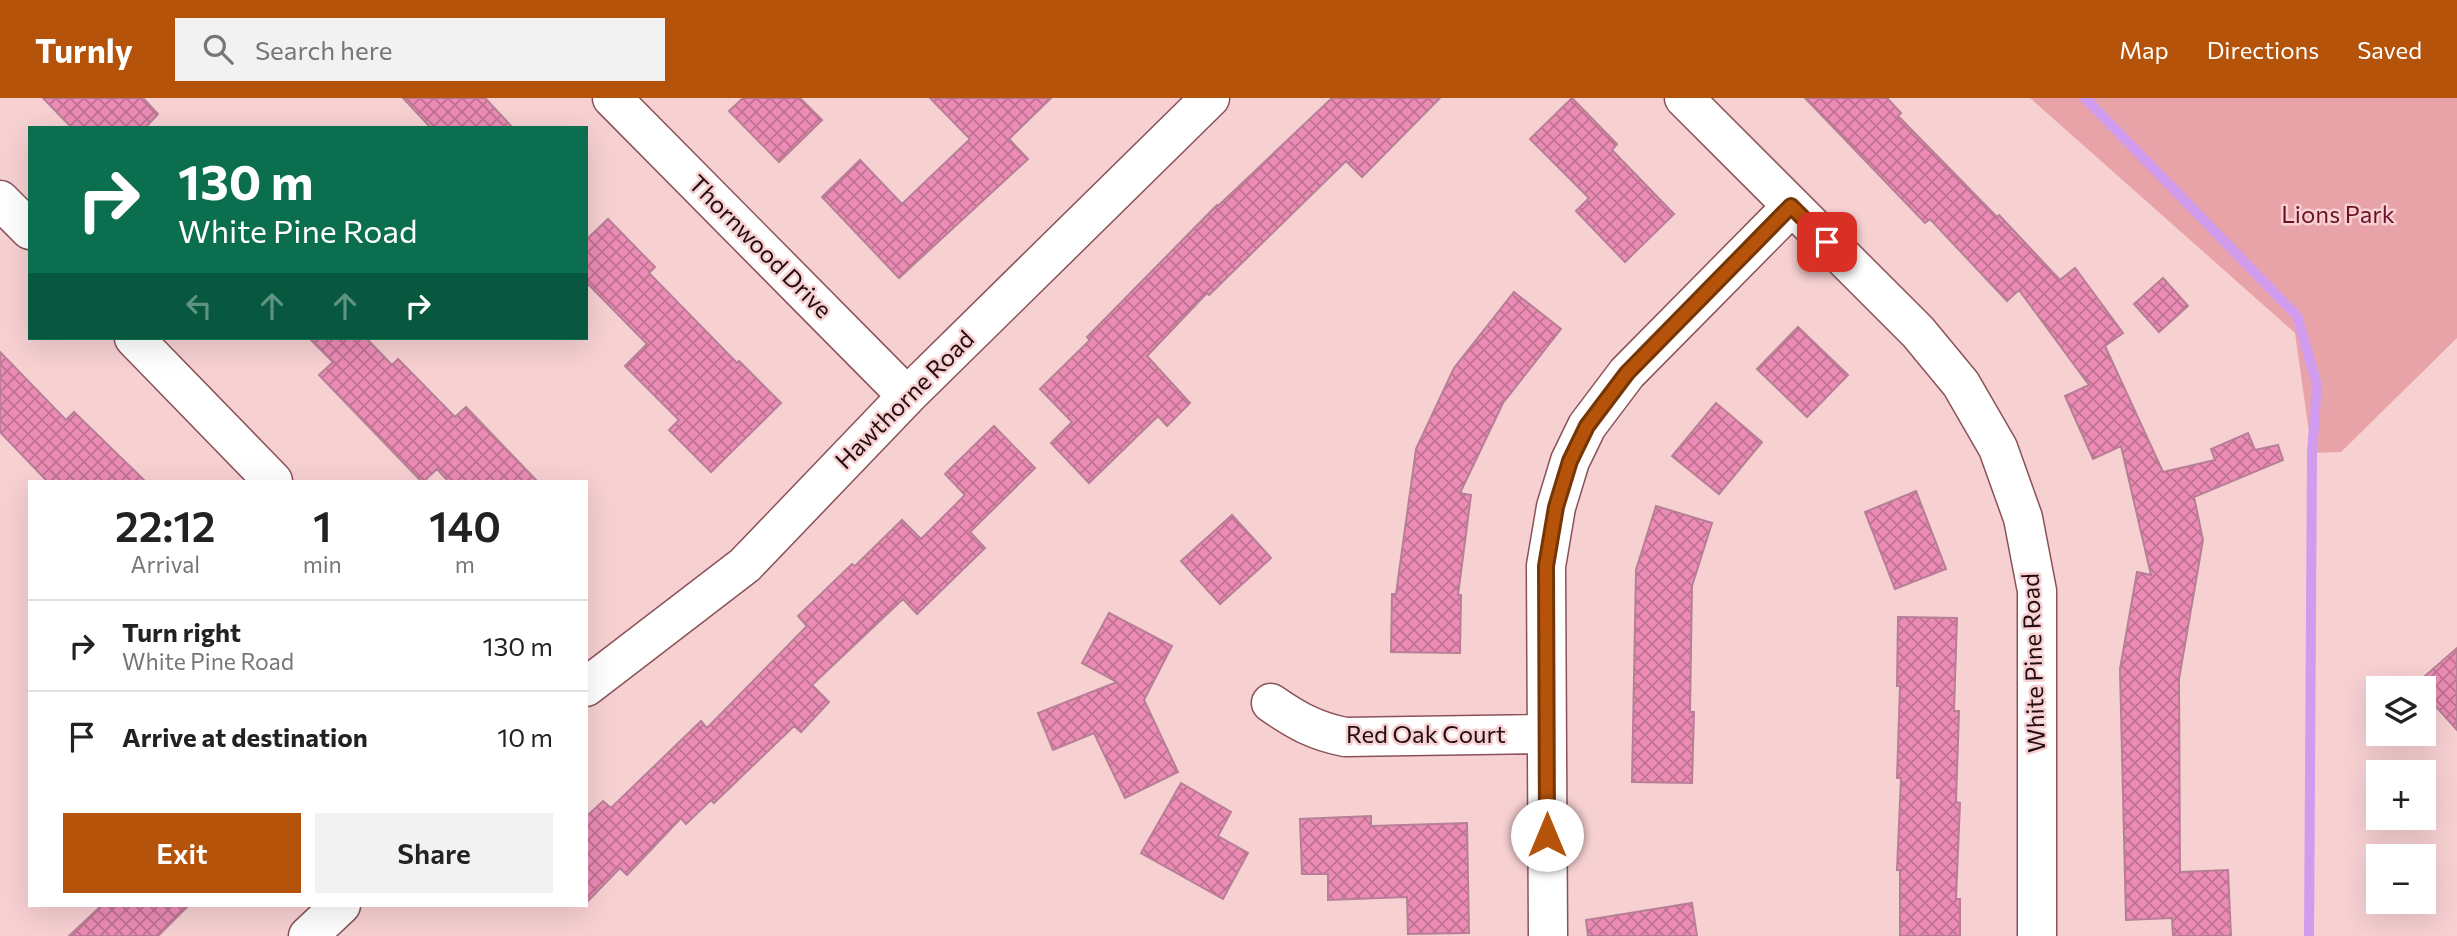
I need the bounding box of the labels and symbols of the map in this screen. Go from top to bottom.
street label: Thornwood Drive [683,168,839,324]
park label: Lions Park [2281,199,2395,228]
pin [1797,212,1857,272]
street label: Hawthorne Road [829,324,979,474]
street label: White Pine Road [2015,573,2050,753]
street label: Red Oak Court [1346,719,1506,748]
position arrow [1510,798,1584,872]

